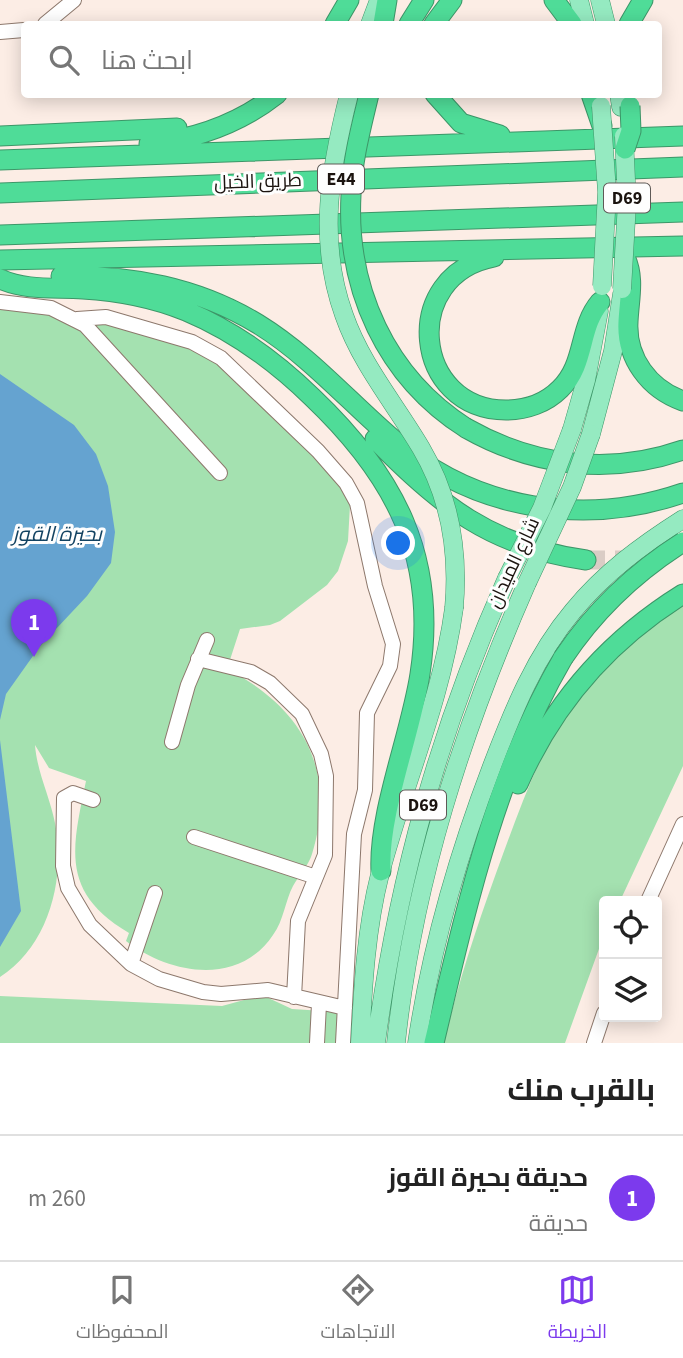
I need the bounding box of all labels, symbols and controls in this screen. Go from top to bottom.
search box [21,21,662,98]
icon: search [45,41,83,79]
text: ابحث هنا [101,42,193,79]
road number: E44 [318,164,364,194]
street label: طريق الخيل [214,167,302,197]
road number: D69 [604,183,650,212]
street label: شارع الميدان [481,513,547,613]
water label: بحيرة القوز [9,519,103,549]
your location [381,526,415,560]
pin: 1 [11,599,57,657]
road number: D69 [400,790,446,820]
map controls [599,896,662,1022]
button: locate [599,896,662,959]
button: layers [599,959,662,1022]
text: بالقرب منك [507,1069,655,1112]
text: حديقة بحيرة القوز [388,1159,588,1196]
text: 260 m [28,1182,86,1215]
text: 1 [626,1182,638,1215]
text: حديقة [529,1207,588,1240]
tab: المحفوظات [76,1271,169,1349]
tab: الاتجاهات [320,1271,396,1349]
tab: الخريطة [548,1271,607,1349]

